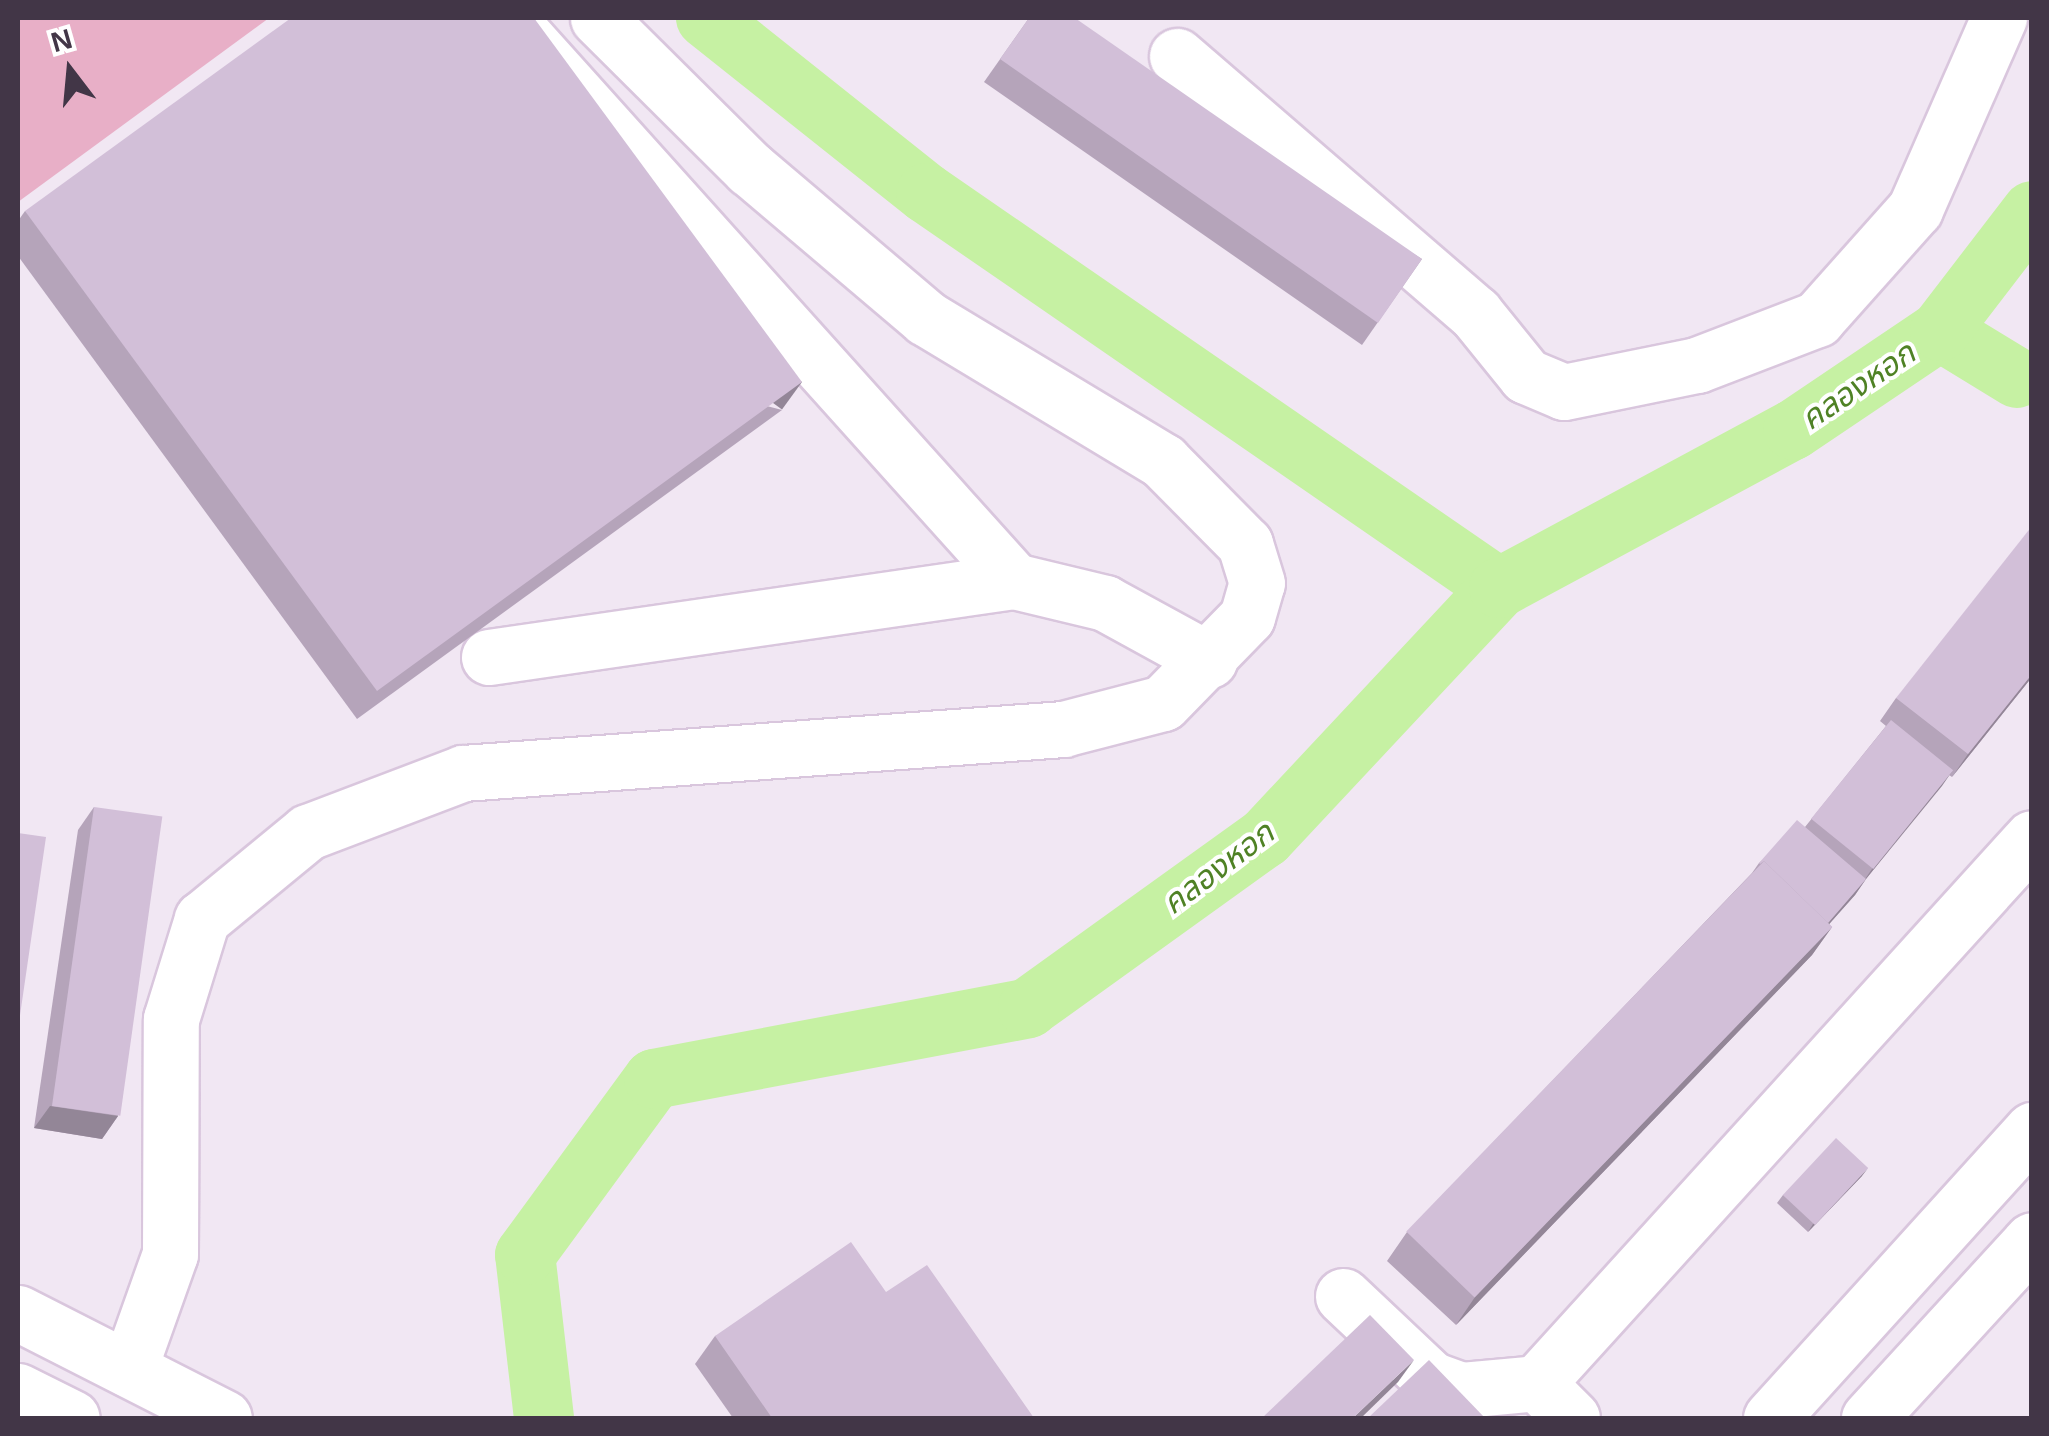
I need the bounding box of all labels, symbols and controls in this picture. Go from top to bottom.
north arrow [20,20,120,120]
text: N [48,23,76,58]
water label: คลองหอก [1793,334,1923,438]
water label: คลองหอก [1155,814,1281,922]

